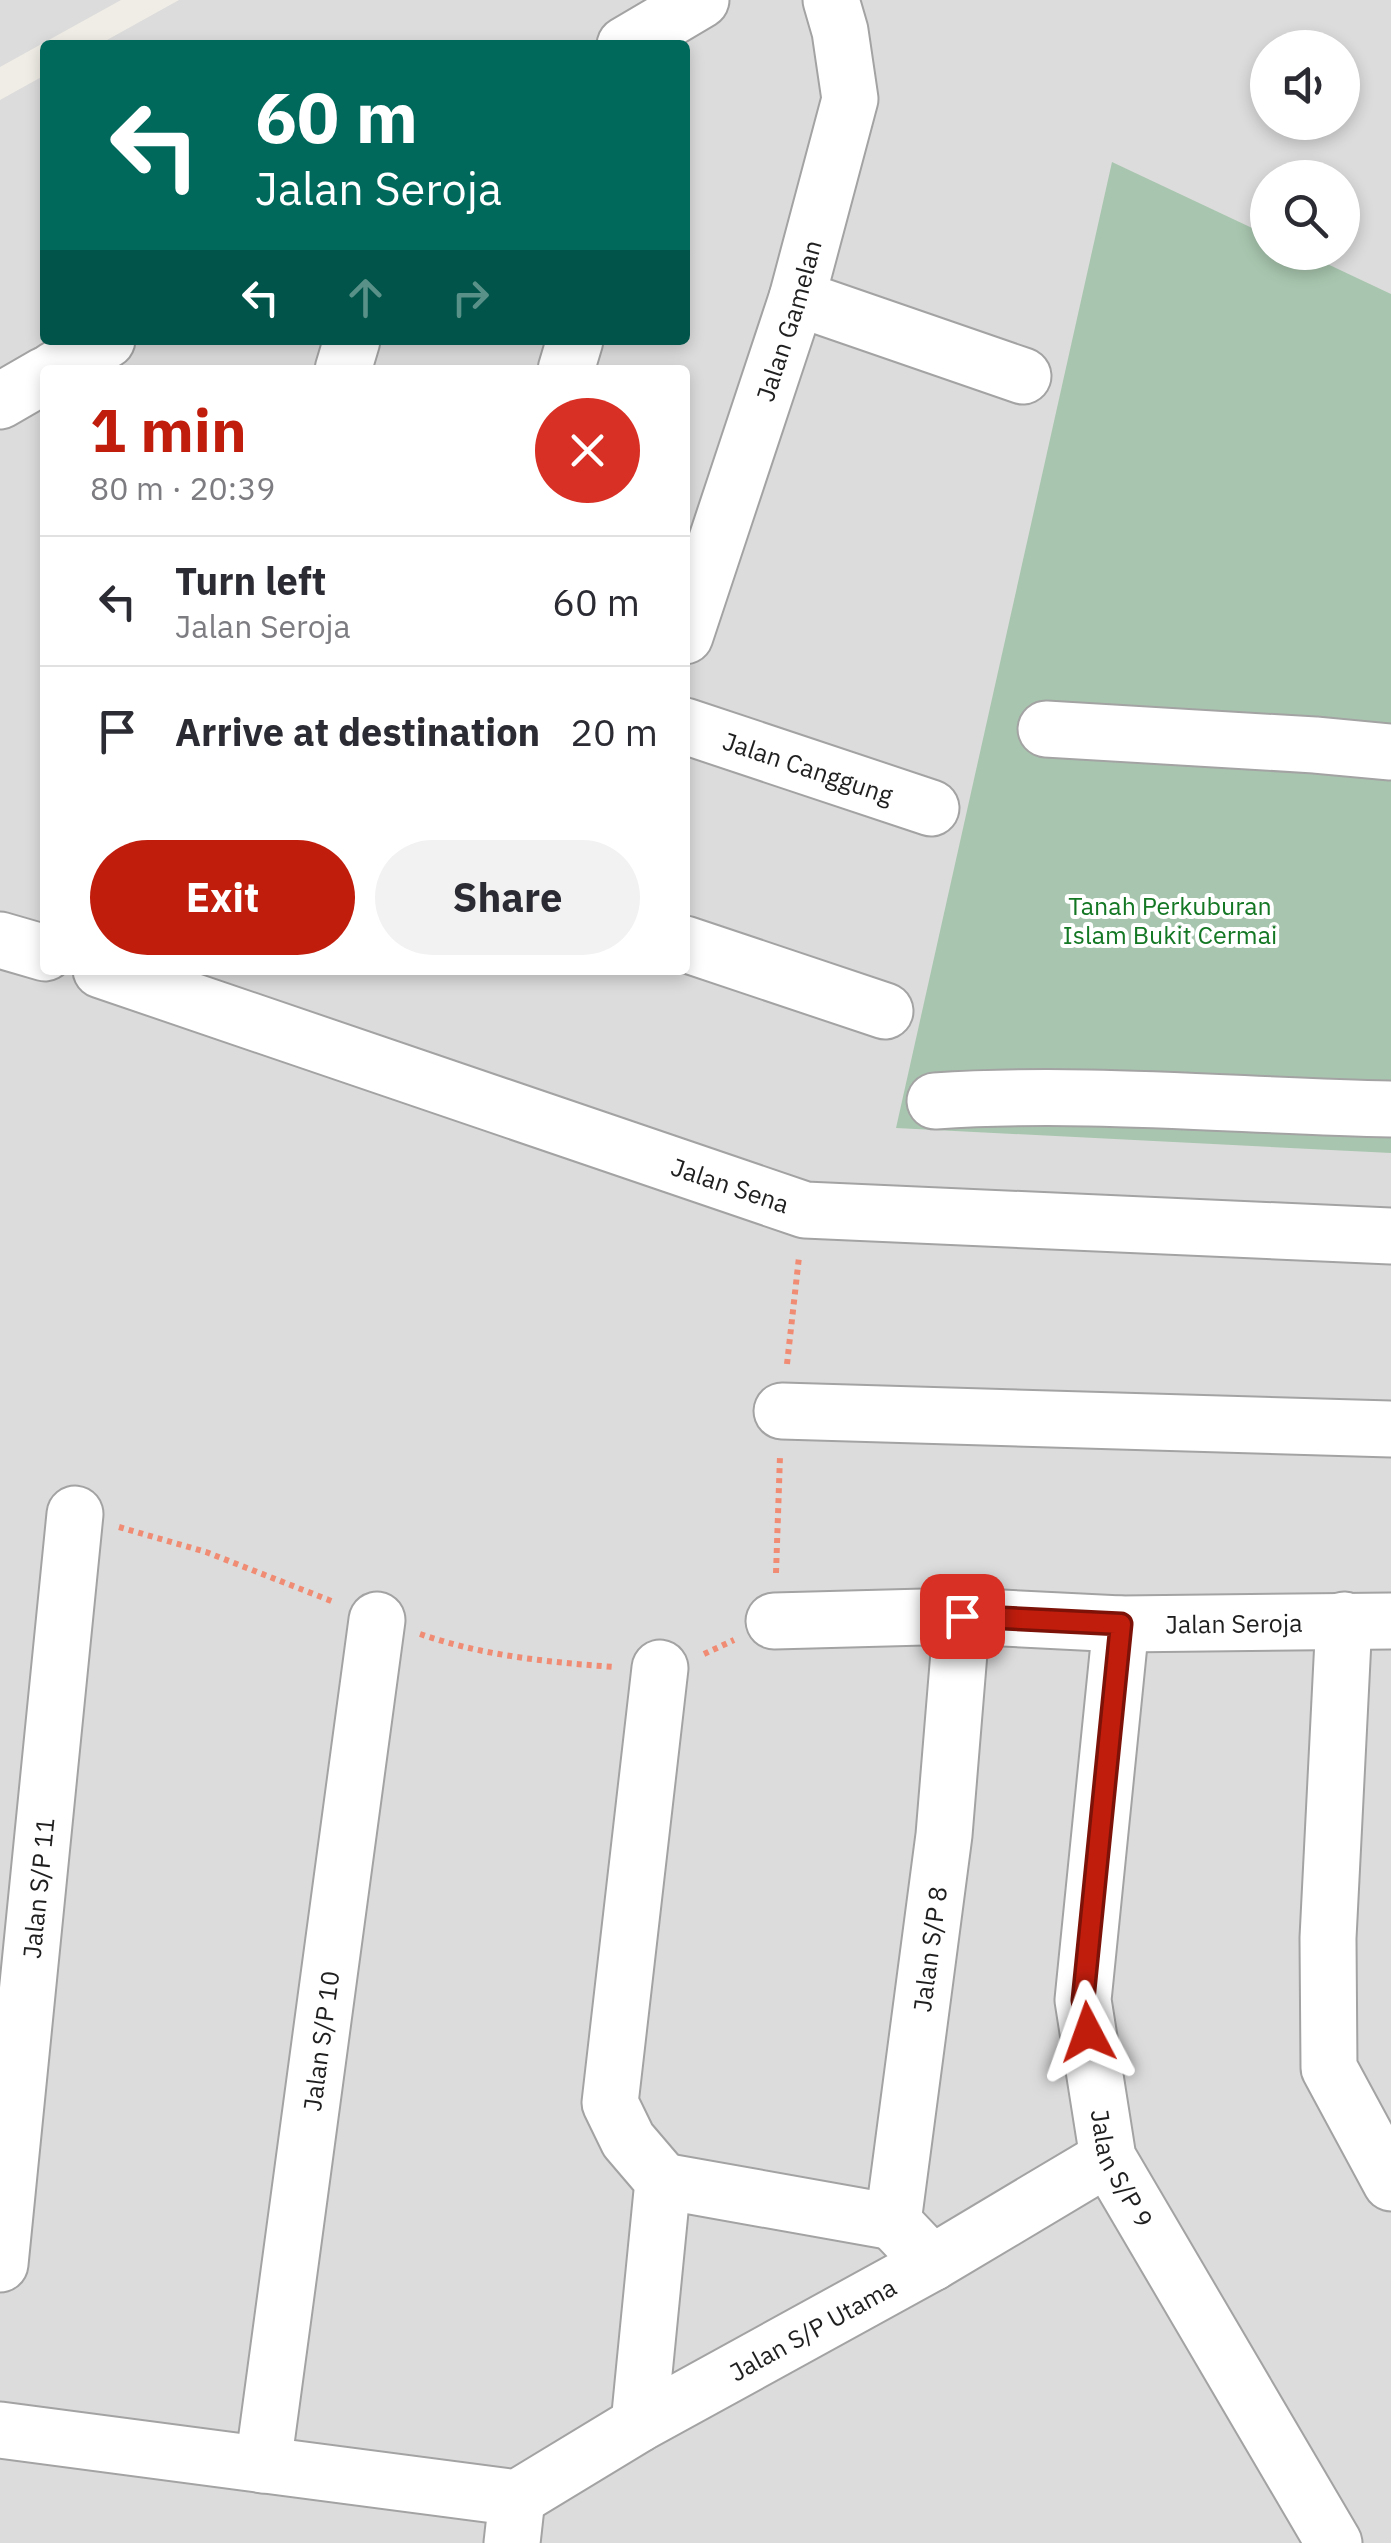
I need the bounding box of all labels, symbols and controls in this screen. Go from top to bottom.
map controls [1250,30,1360,270]
button: sound [1250,30,1360,140]
text: 60 m [255,71,418,162]
icon: left [90,80,220,210]
text: Jalan Seroja [255,159,502,217]
button: search [1250,160,1360,270]
street label: Jalan Gamelan [747,236,828,405]
icon: left [233,270,288,325]
icon: ahead [338,270,393,325]
icon: right [443,270,498,325]
text: 1 min [90,390,247,469]
button: close [535,398,640,503]
text: 80 m · 20:39 [90,467,276,509]
text: Turn left [175,556,326,605]
icon: left [90,574,145,629]
text: 60 m [552,577,640,626]
text: Jalan Seroja [175,605,351,647]
icon: arrive [90,704,145,759]
text: Arrive at destination [175,707,540,756]
text: 20 m [570,707,658,756]
street label: Jalan Canggung [719,723,898,811]
button: Exit [90,840,355,955]
button: Share [375,840,640,955]
park label: Tanah Perkuburan Islam Bukit Cermai [1063,889,1277,951]
street label: Jalan Sena [667,1149,794,1220]
pin [920,1574,1005,1659]
icon: arrive [935,1589,990,1644]
street label: Jalan Seroja [1165,1605,1303,1640]
street label: Jalan S/P 11 [14,1816,61,1960]
street label: Jalan S/P 8 [904,1884,954,2014]
street label: Jalan S/P 10 [294,1969,346,2113]
position arrow [1036,1980,1140,2084]
street label: Jalan S/P 9 [1084,2107,1161,2233]
street label: Jalan S/P Utama [723,2270,902,2388]

